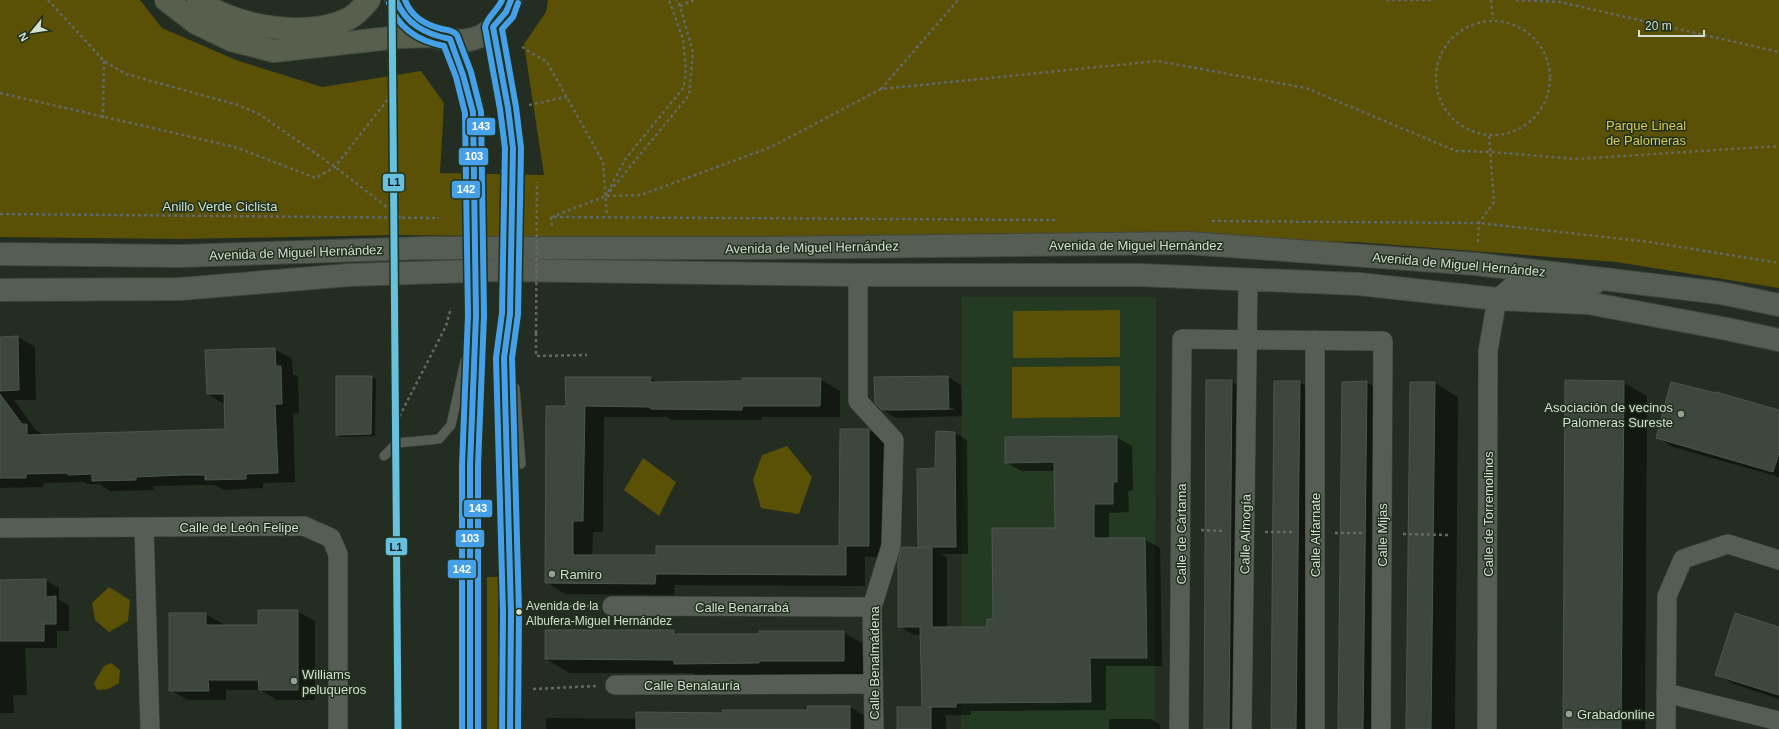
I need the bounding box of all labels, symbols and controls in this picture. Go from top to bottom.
north arrow [12,12,52,52]
scale bar [1639,12,1704,38]
text: 20 m [1645,19,1672,33]
text: N [16,31,31,43]
line badge: 143 [466,117,496,136]
park label: Parque Lineal de Palomeras [1606,118,1687,148]
text: 143 [472,120,490,132]
line badge: 103 [458,147,489,166]
text: 103 [465,150,483,162]
line badge: L1 [382,173,405,192]
text: L1 [388,176,400,188]
line badge: 142 [451,180,481,199]
text: 142 [457,183,475,195]
street label: Anillo Verde Ciclista [163,199,278,214]
street label: Avenida de Miguel Hernández [725,238,899,257]
street label: Avenida de Miguel Hernández [1049,238,1223,253]
street label: Avenida de Miguel Hernández [209,242,383,263]
street label: Avenida de Miguel Hernández [1372,249,1546,280]
place label: Asociación de vecinos Palomeras Sureste [1544,400,1673,430]
marker: Asociación de vecinos Palomeras Sureste [1676,409,1686,419]
street label: Calle de Torremolinos [1481,451,1496,577]
street label: Calle de Cártama [1174,483,1189,585]
street label: Calle Almogía [1237,493,1254,574]
street label: Calle Alfarnate [1308,493,1323,577]
line badge: 143 [463,499,493,518]
text: 143 [469,502,487,514]
street label: Calle Mijas [1375,503,1390,567]
street label: Calle de León Felipe [179,520,299,535]
line badge: 103 [455,529,485,548]
text: 103 [461,532,479,544]
line badge: L1 [385,537,408,556]
text: L1 [390,541,402,553]
line badge: 142 [447,559,477,579]
text: 142 [453,563,471,575]
place label: Ramiro [560,567,602,582]
marker: Ramiro [547,569,557,579]
place label: Avenida de la Albufera-Miguel Hernández [526,599,672,628]
street label: Calle Benarrabá [695,600,790,615]
street label: Calle Benalmádena [867,606,882,720]
marker: Avenida de la Albufera-Miguel Hernández [514,607,524,617]
place label: Williams peluqueros [302,667,367,697]
marker: Williams peluqueros [289,676,299,686]
street label: Calle Benalauría [644,678,741,693]
place label: Grabadonline [1577,707,1655,722]
marker: Grabadonline [1564,709,1574,719]

